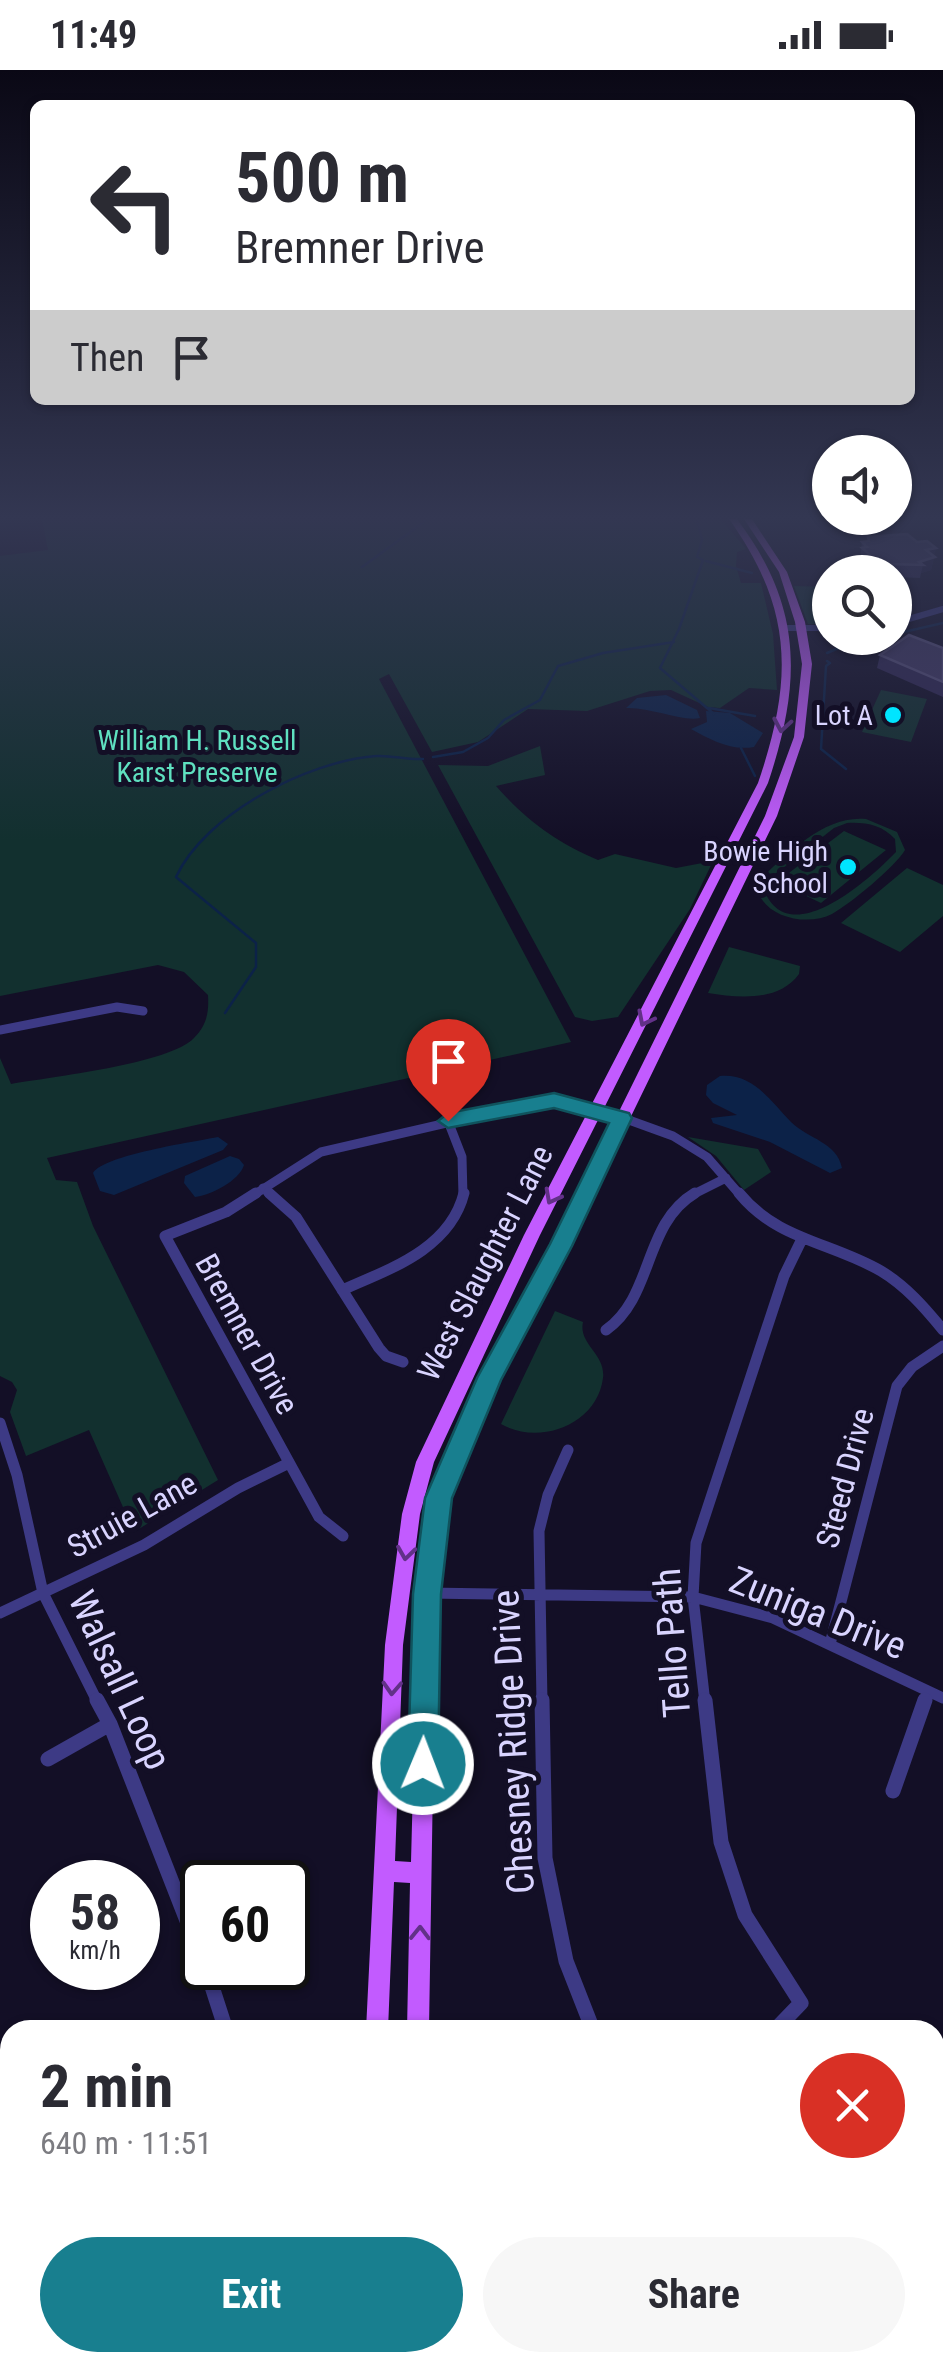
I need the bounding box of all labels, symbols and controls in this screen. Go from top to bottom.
text: 11:49 [50,13,137,57]
text: 500 m [235,137,409,219]
icon: left [70,140,200,270]
text: Bremner Drive [235,221,485,274]
icon: arrive [164,330,219,385]
text: Then [70,336,144,380]
map controls [812,435,912,655]
button: sound [812,435,912,535]
button: search [812,555,912,655]
place label: Lot A [815,699,873,732]
marker: Lot A [882,704,904,726]
one-way arrow [772,717,793,733]
park label: William H. Russell Karst Preserve [97,724,297,789]
place label: Bowie High School [703,835,828,900]
marker: Bowie High School [837,856,859,878]
one-way arrow [637,1008,657,1026]
pin [406,1019,491,1122]
icon: arrive [421,1034,476,1089]
street label: West Slaughter Lane [409,1139,561,1387]
one-way arrow [545,1187,564,1205]
street label: Bremner Drive [187,1247,307,1421]
street label: Steed Drive [808,1404,882,1552]
street label: Struie Lane [61,1464,203,1566]
one-way arrow [396,1544,417,1561]
street label: Zuniga Drive [723,1558,913,1668]
street label: Tello Path [645,1567,699,1719]
street label: Walsall Loop [60,1584,180,1776]
street label: Chesney Ridge Drive [483,1589,543,1895]
one-way arrow [382,1681,403,1697]
position arrow [371,1712,475,1816]
speed limit sign: 60 [180,1860,310,1990]
text: 58 [70,1884,120,1942]
one-way arrow [409,1924,430,1940]
text: km/h [69,1936,121,1965]
text: 2 min [40,2051,173,2122]
button: close [800,2053,905,2158]
text: 640 m · 11:51 [40,2124,212,2162]
button: Exit [40,2237,463,2352]
button: Share [483,2237,905,2352]

